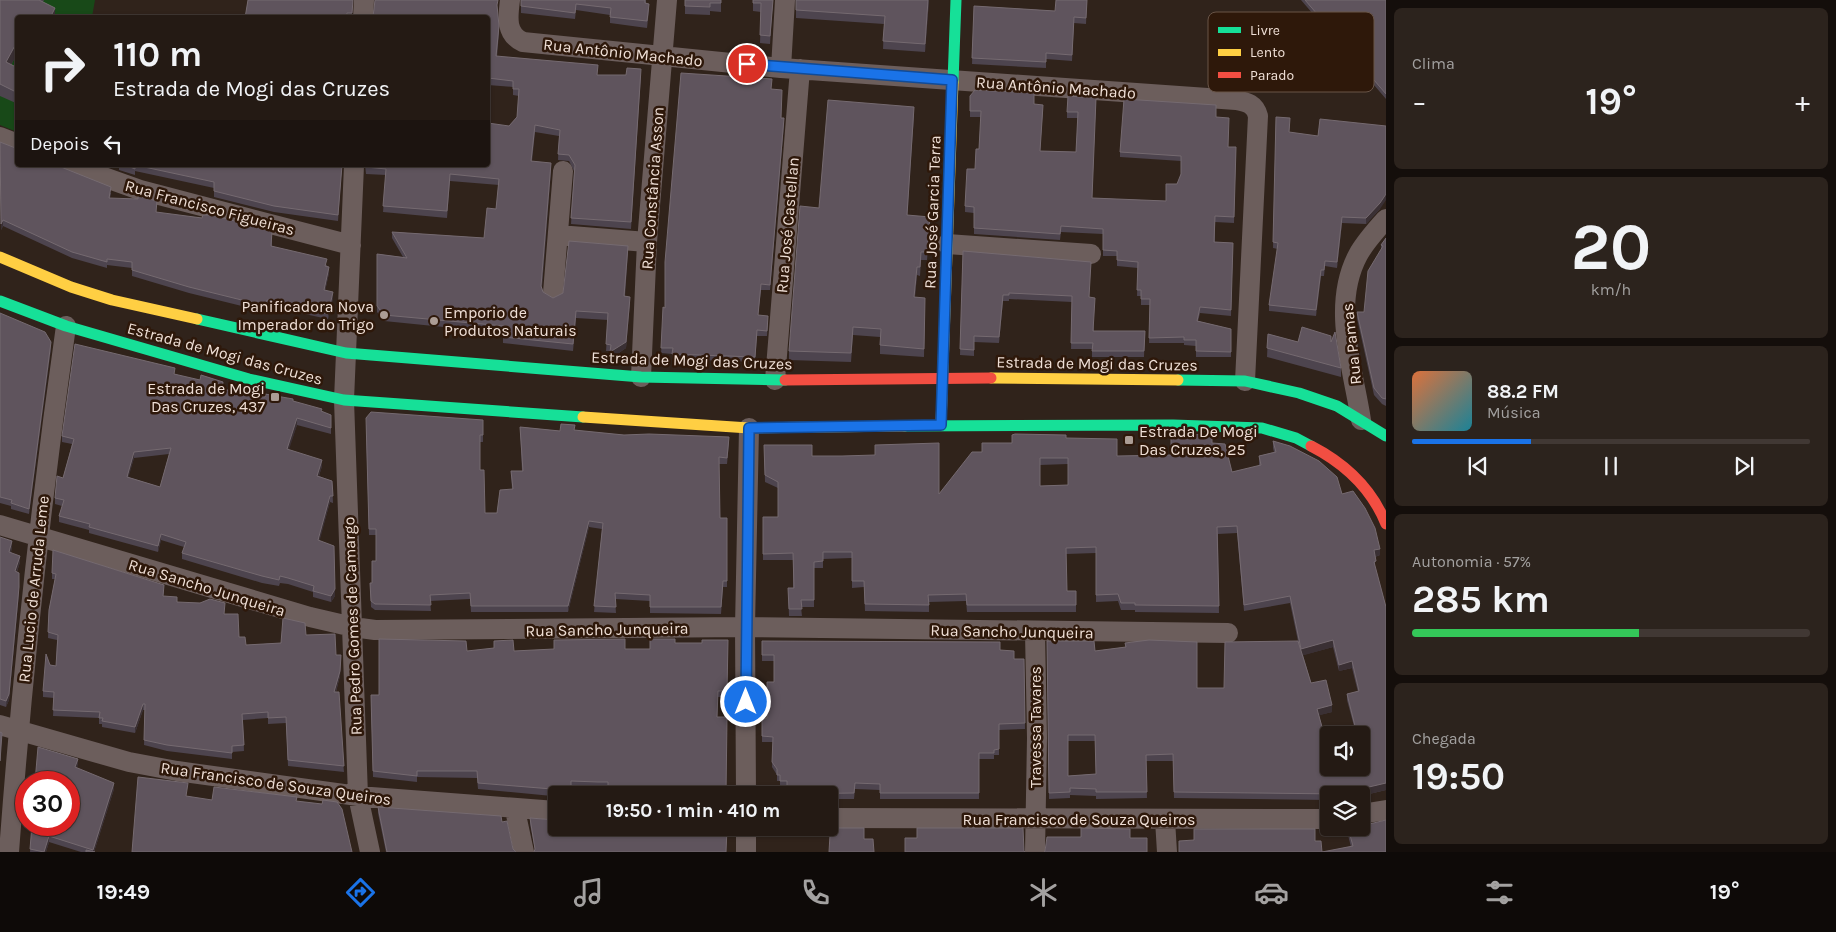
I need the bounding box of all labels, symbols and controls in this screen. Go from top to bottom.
legend [1208,12,1374,92]
text: Livre [1250,22,1280,39]
text: 110 m [113,34,202,75]
icon: right [30,35,95,100]
street label: Rua Antônio Machado [542,35,703,70]
pin [726,43,768,85]
text: Lento [1250,44,1285,61]
icon: arrive [733,50,761,78]
text: Clima [1412,54,1455,73]
text: Parado [1250,67,1294,84]
street label: Rua Antônio Machado [976,72,1136,103]
text: Estrada de Mogi das Cruzes [113,76,390,102]
text: 19° [1585,79,1637,124]
text: − [1412,85,1427,118]
text: + [1795,85,1810,118]
street label: Rua Constância Asson [637,106,668,270]
icon: left [99,130,127,158]
text: Depois [30,133,89,155]
street label: Rua José Garcia Terra [920,135,945,289]
street label: Rua José Castellan [772,156,803,294]
street label: Rua Francisco Figueiras [123,176,297,239]
text: 20 [1571,209,1651,285]
text: km/h [1591,280,1631,299]
place label: Panificadora Nova Imperador do Trigo [237,297,374,334]
street label: Rua Pamas [1338,302,1365,386]
place label: Emporio de Produtos Naturais [444,303,577,340]
marker: Panificadora Nova Imperador do Trigo [378,309,390,321]
marker: Emporio de Produtos Naturais [428,315,440,327]
street label: Estrada de Mogi das Cruzes [125,318,325,389]
street label: Estrada de Mogi das Cruzes [591,347,793,374]
street label: Estrada de Mogi das Cruzes [996,352,1198,375]
place label: Estrada de Mogi Das Cruzes, 437 [147,379,265,416]
text: 88.2 FM [1487,381,1559,403]
marker: Estrada de Mogi Das Cruzes, 437 [269,391,281,403]
text: Música [1487,403,1540,422]
place label: Estrada De Mogi Das Cruzes, 25 [1139,422,1258,459]
marker: Estrada De Mogi Das Cruzes, 25 [1123,434,1135,446]
icon: previous [1464,452,1492,480]
icon: pause [1597,452,1625,480]
icon: next [1730,452,1758,480]
street label: Rua Lucio de Arruda Leme [14,495,53,683]
street label: Rua Pedro Gomes de Camargo [339,516,366,736]
text: Autonomia · 57% [1412,552,1531,571]
street label: Rua Sancho Junqueira [126,555,288,620]
text: 285 km [1412,577,1550,622]
street label: Rua Sancho Junqueira [525,619,689,640]
street label: Rua Sancho Junqueira [930,621,1094,642]
street label: Travessa Tavares [1026,666,1045,788]
position arrow [719,675,771,727]
map controls [1320,726,1370,836]
button: sound [1320,726,1370,776]
text: Chegada [1412,729,1476,748]
text: 19:50 [1412,754,1505,799]
street label: Rua Francisco de Souza Queiros [159,758,393,809]
speed limit sign: 30 [15,771,80,836]
button: layers [1320,786,1370,836]
text: 19:50 · 1 min · 410 m [606,800,780,822]
street label: Rua Francisco de Souza Queiros [963,810,1195,829]
icon: directions [343,875,378,910]
icon: music [571,875,606,910]
icon: phone [798,875,833,910]
icon: climate [1026,875,1061,910]
icon: car [1254,875,1289,910]
icon: filters [1482,875,1517,910]
text: 19:49 [96,879,150,905]
text: 19° [1710,879,1739,905]

